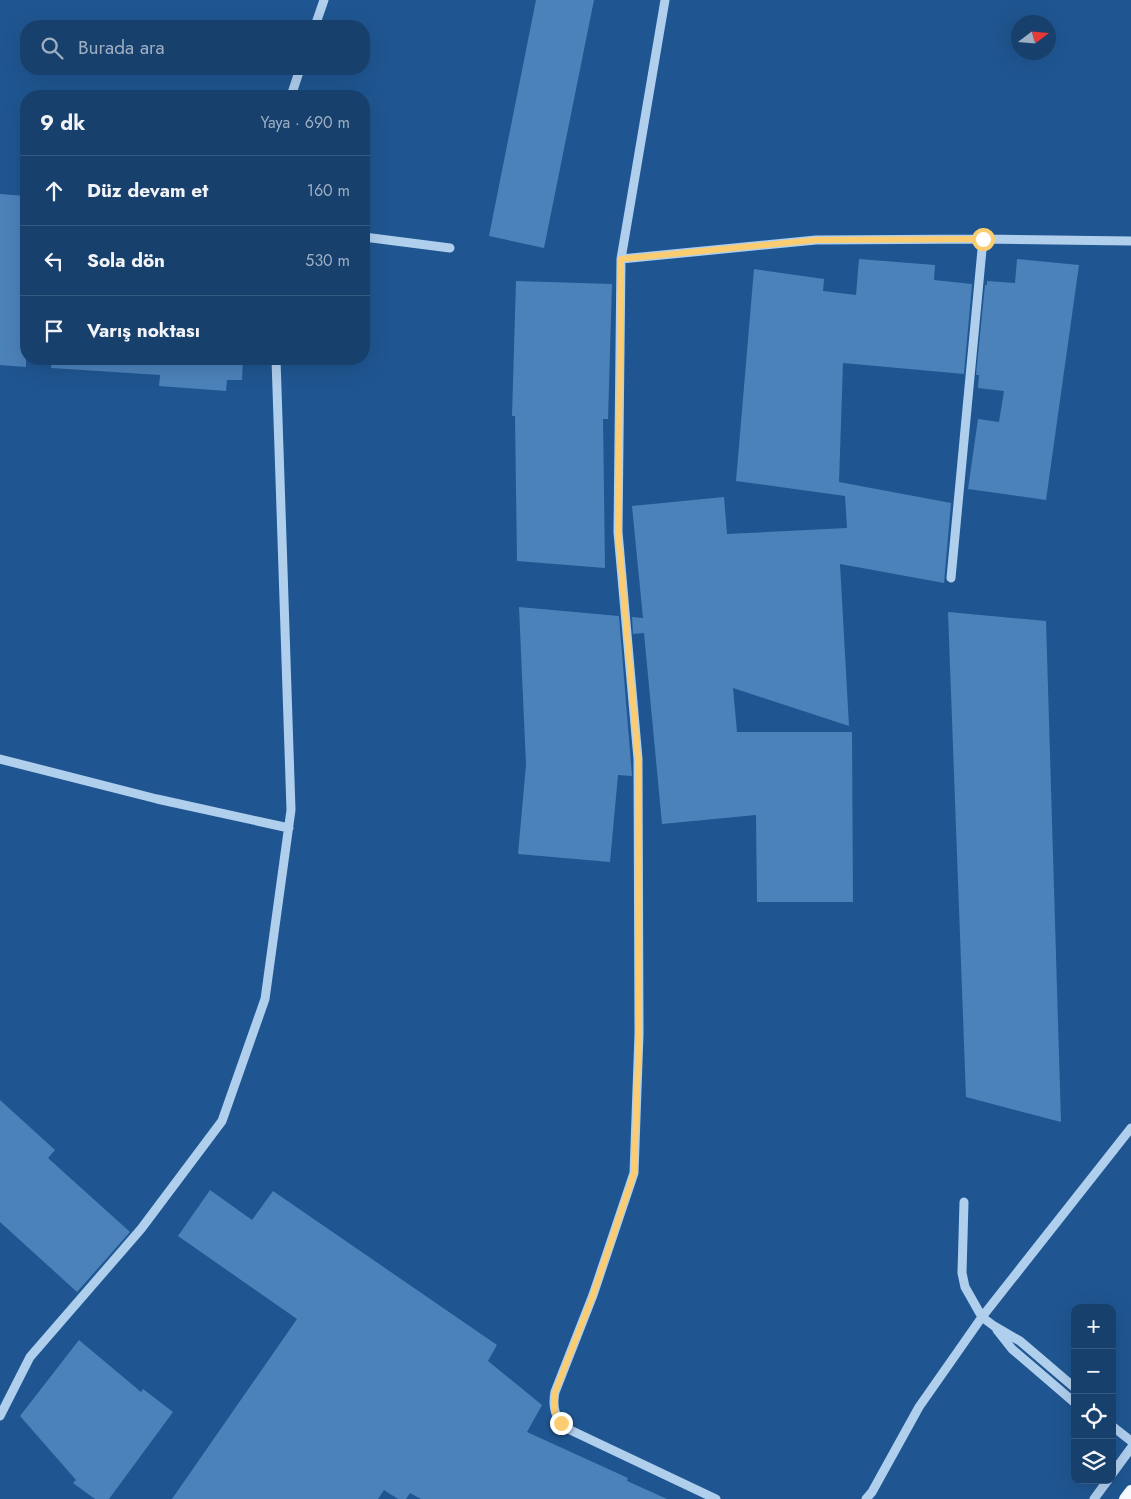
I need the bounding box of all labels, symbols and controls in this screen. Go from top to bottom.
north arrow [1011,15,1056,60]
search box [20,20,370,75]
icon: search [38,34,66,62]
text: Burada ara [78,34,165,61]
text: 9 dk [40,108,85,138]
text: Yaya · 690 m [261,111,350,134]
icon: ahead [40,177,68,205]
text: Düz devam et [87,177,208,204]
text: 160 m [307,179,350,202]
route start [972,228,995,251]
icon: left [40,247,68,275]
text: Sola dön [87,247,165,274]
text: 530 m [305,249,350,272]
icon: arrive [40,317,68,345]
text: Varış noktası [87,317,200,344]
map controls [1071,1304,1116,1484]
button: + [1071,1304,1116,1349]
button: − [1071,1349,1116,1394]
button: locate [1071,1394,1116,1439]
route end [550,1412,573,1435]
button: layers [1071,1439,1116,1484]

